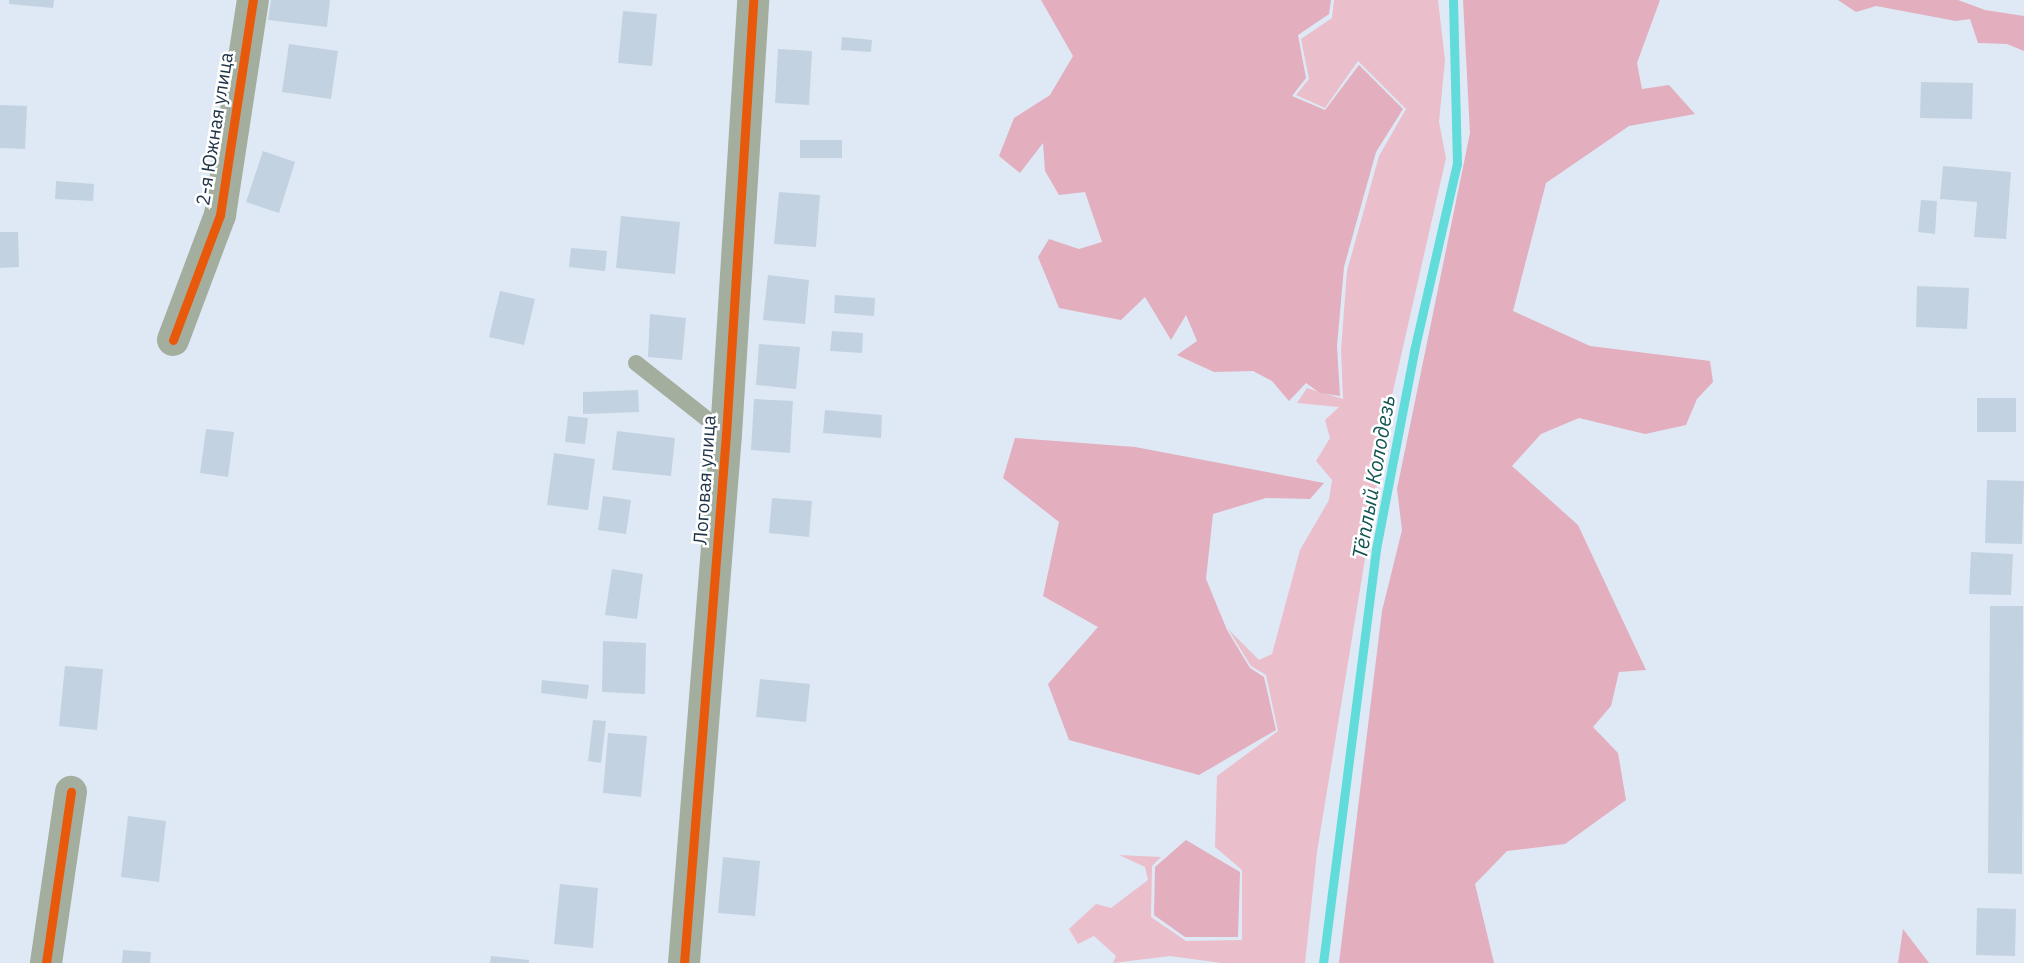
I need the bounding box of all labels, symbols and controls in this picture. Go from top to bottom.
street label: 2-я Южная улица [192,51,238,207]
water label: Тёплый Колодезь [1346,393,1400,561]
street label: Логовая улица [689,414,721,546]

